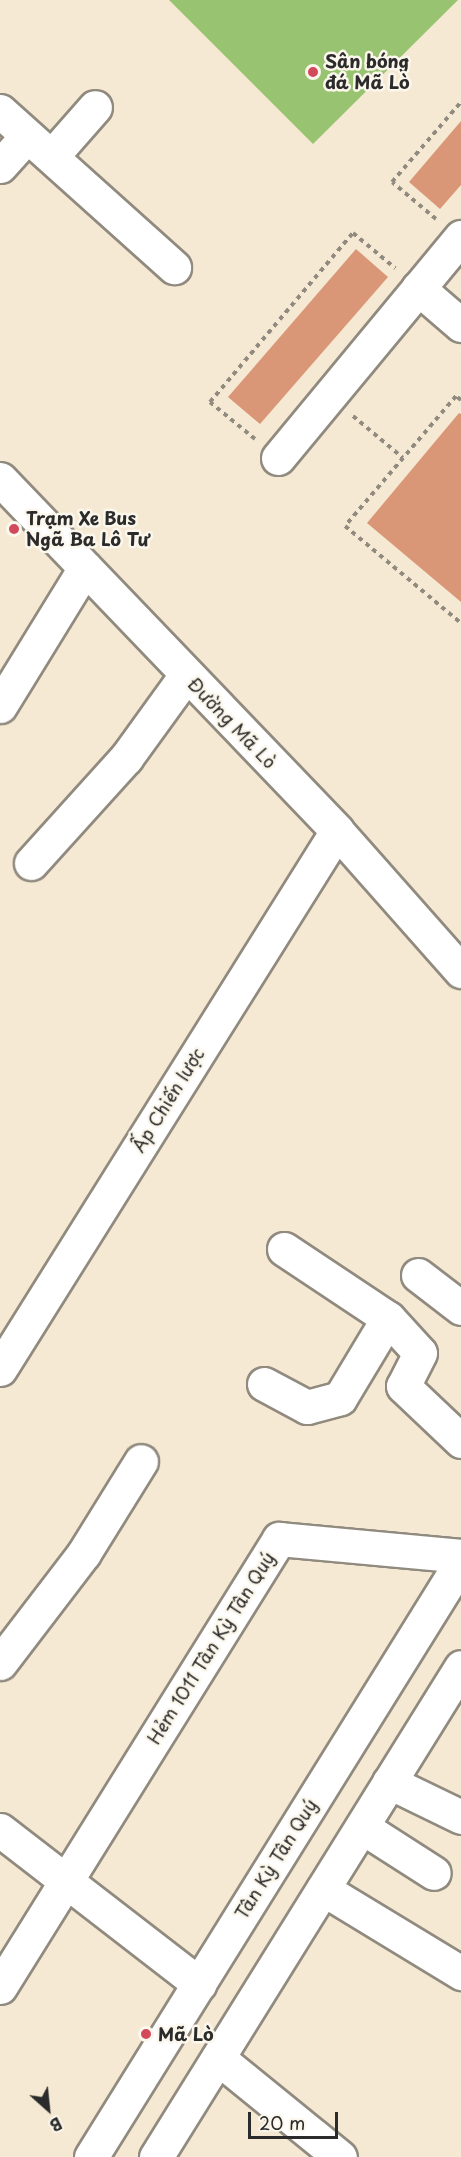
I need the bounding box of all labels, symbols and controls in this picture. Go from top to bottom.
place label: Sân bóng đá Mã Lò [325,51,410,94]
marker: Sân bóng đá Mã Lò [306,65,320,79]
place label: Trạm Xe Bus Ngã Ba Lô Tư [26,508,149,550]
marker: Trạm Xe Bus Ngã Ba Lô Tư [7,522,21,536]
street label: Đường Mã Lò [184,673,280,773]
street label: Ấp Chiến lược [127,1043,209,1157]
street label: Hẻm 1011 Tân Kỳ Tân Quý [142,1547,280,1749]
street label: Tân Kỳ Tân Quý [230,1794,322,1924]
place label: Mã Lò [158,2023,214,2045]
marker: Mã Lò [139,2027,153,2041]
north arrow [18,2079,78,2139]
scale bar [251,2100,341,2138]
text: 20 m [259,2109,305,2136]
text: B [46,2112,67,2138]

